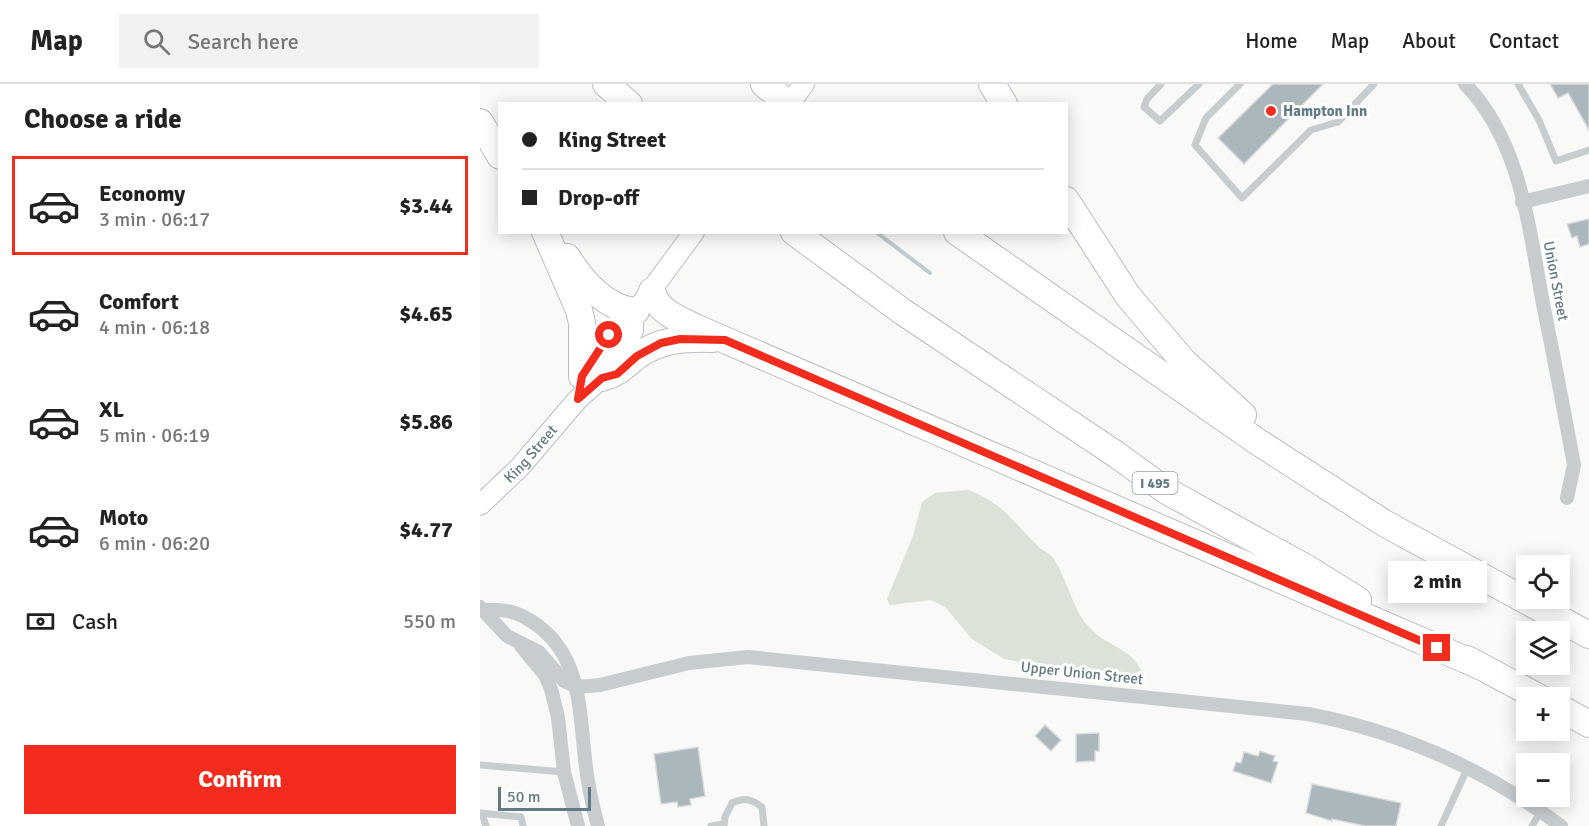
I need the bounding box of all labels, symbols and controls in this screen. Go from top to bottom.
search box [119,14,539,68]
text: Map [30,24,83,58]
icon: search [140,25,173,58]
text: Search here [188,28,299,55]
text: Home [1245,28,1298,54]
text: Map [1331,28,1369,54]
text: About [1402,28,1456,54]
text: Contact [1489,28,1559,54]
place label: Hampton Inn [1283,102,1367,120]
text: Choose a ride [24,103,182,136]
marker: Hampton Inn [1264,104,1278,118]
text: King Street [558,126,666,153]
icon: car [27,179,81,233]
text: Economy [99,180,185,207]
text: Drop-off [558,184,639,211]
text: $3.44 [399,192,453,219]
text: 3 min · 06:17 [99,207,210,232]
street label: Union Street [1539,240,1573,322]
icon: car [27,287,81,341]
text: Comfort [99,288,179,315]
text: $4.65 [399,300,453,327]
text: 4 min · 06:18 [99,315,210,340]
route start [595,321,622,348]
icon: car [27,395,81,449]
text: XL [99,396,124,423]
text: $5.86 [399,408,453,435]
street label: King Street [500,421,561,487]
text: 5 min · 06:19 [99,423,210,448]
road number: I 495 [1132,472,1178,494]
icon: car [27,503,81,557]
text: Moto [99,504,148,531]
text: $4.77 [399,516,453,543]
text: 6 min · 06:20 [99,531,210,556]
map controls [1516,555,1570,807]
button: locate [1516,555,1570,609]
callout: 2 min [1388,561,1486,603]
text: 2 min [1413,569,1462,594]
icon: cash [24,605,57,638]
text: Cash [72,608,118,635]
text: 550 m [403,609,456,634]
button: layers [1516,621,1570,675]
route end [1423,634,1450,661]
street label: Upper Union Street [1020,658,1144,688]
button: + [1516,687,1570,741]
button: Confirm [24,745,456,814]
button: − [1516,753,1570,807]
scale bar [498,784,591,812]
text: 50 m [507,787,541,807]

